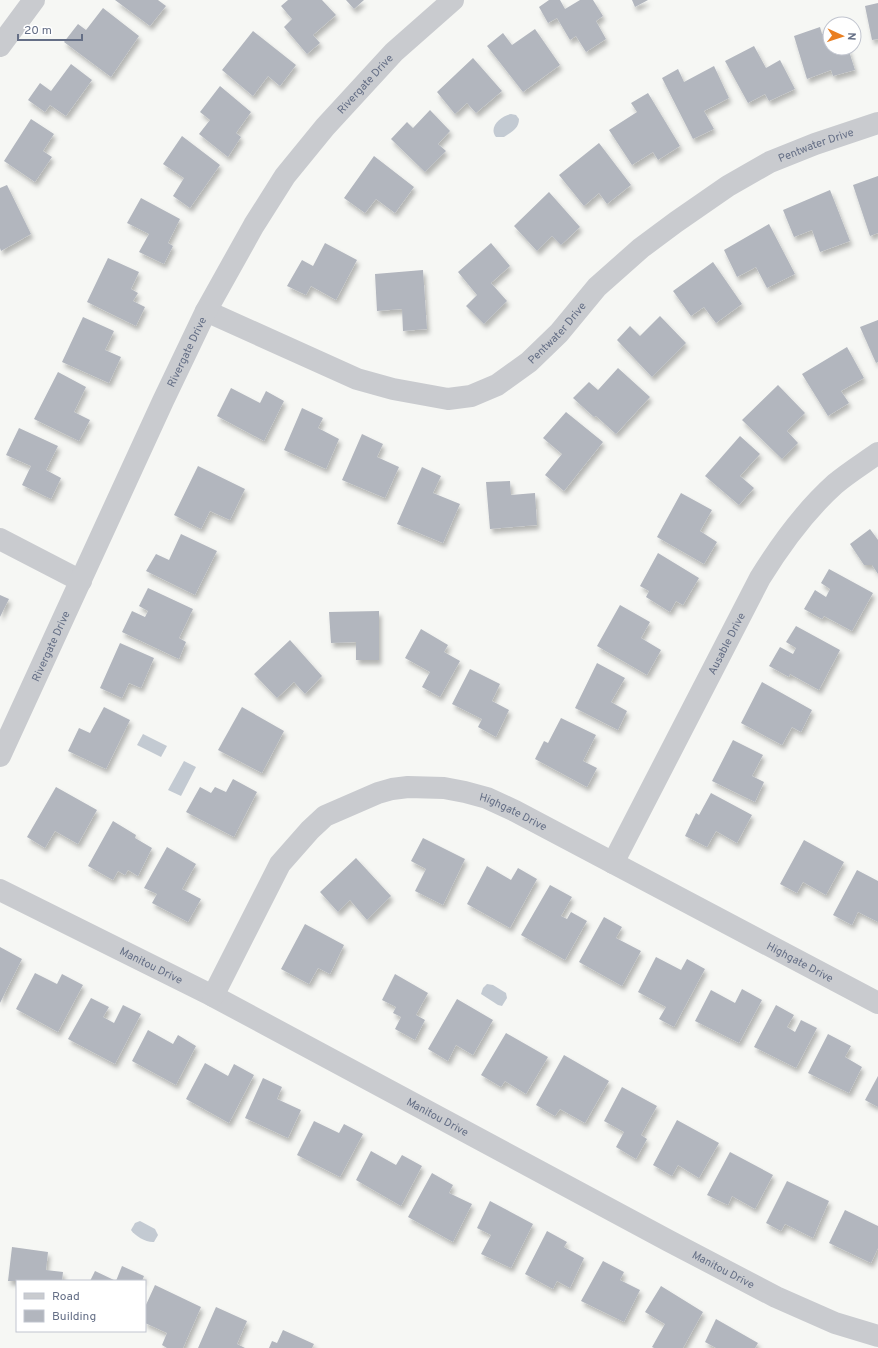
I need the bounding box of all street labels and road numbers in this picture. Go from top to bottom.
street label: Rivergate Drive [335,51,397,117]
street label: Pentwater Drive [776,126,856,166]
street label: Pentwater Drive [525,300,590,367]
street label: Rivergate Drive [165,315,210,390]
street label: Rivergate Drive [29,609,74,684]
street label: Ausable Drive [705,610,749,677]
street label: Highgate Drive [478,790,549,835]
street label: Highgate Drive [764,939,836,986]
street label: Manitou Drive [117,945,185,988]
street label: Manitou Drive [404,1095,471,1140]
street label: Manitou Drive [689,1248,757,1292]

